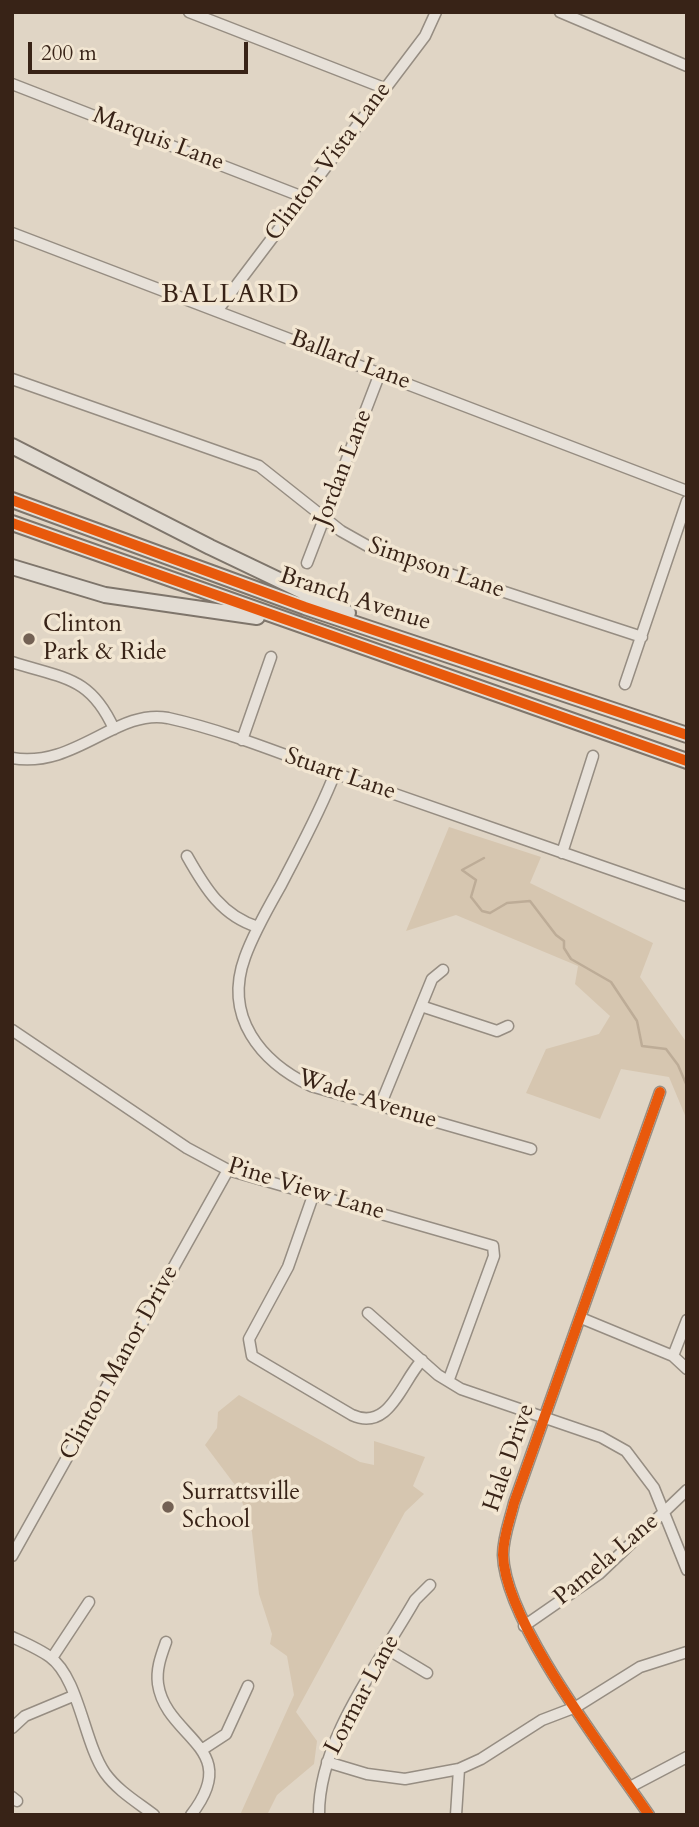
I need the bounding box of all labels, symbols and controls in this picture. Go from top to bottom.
scale bar [32,28,252,72]
text: 200 m [41,39,97,68]
street label: Clinton Vista Lane [260,77,398,247]
street label: Marquis Lane [88,102,228,178]
district label: BALLARD [162,280,300,312]
street label: Ballard Lane [286,325,414,397]
street label: Jordan Lane [309,406,379,530]
street label: Simpson Lane [364,532,508,606]
street label: Branch Avenue [276,562,434,638]
place label: Clinton Park & Ride [43,611,167,667]
marker: Clinton Park & Ride [21,631,37,647]
street label: Stuart Lane [281,743,399,807]
street label: Wade Avenue [294,1064,440,1136]
street label: Pine View Lane [224,1152,388,1228]
street label: Clinton Manor Drive [54,1261,186,1465]
street label: Hale Drive [478,1400,542,1516]
place label: Surrattsville School [182,1479,300,1535]
marker: Surrattsville School [160,1499,176,1515]
street label: Pamela Lane [549,1508,665,1612]
street label: Lormar Lane [319,1630,407,1760]

